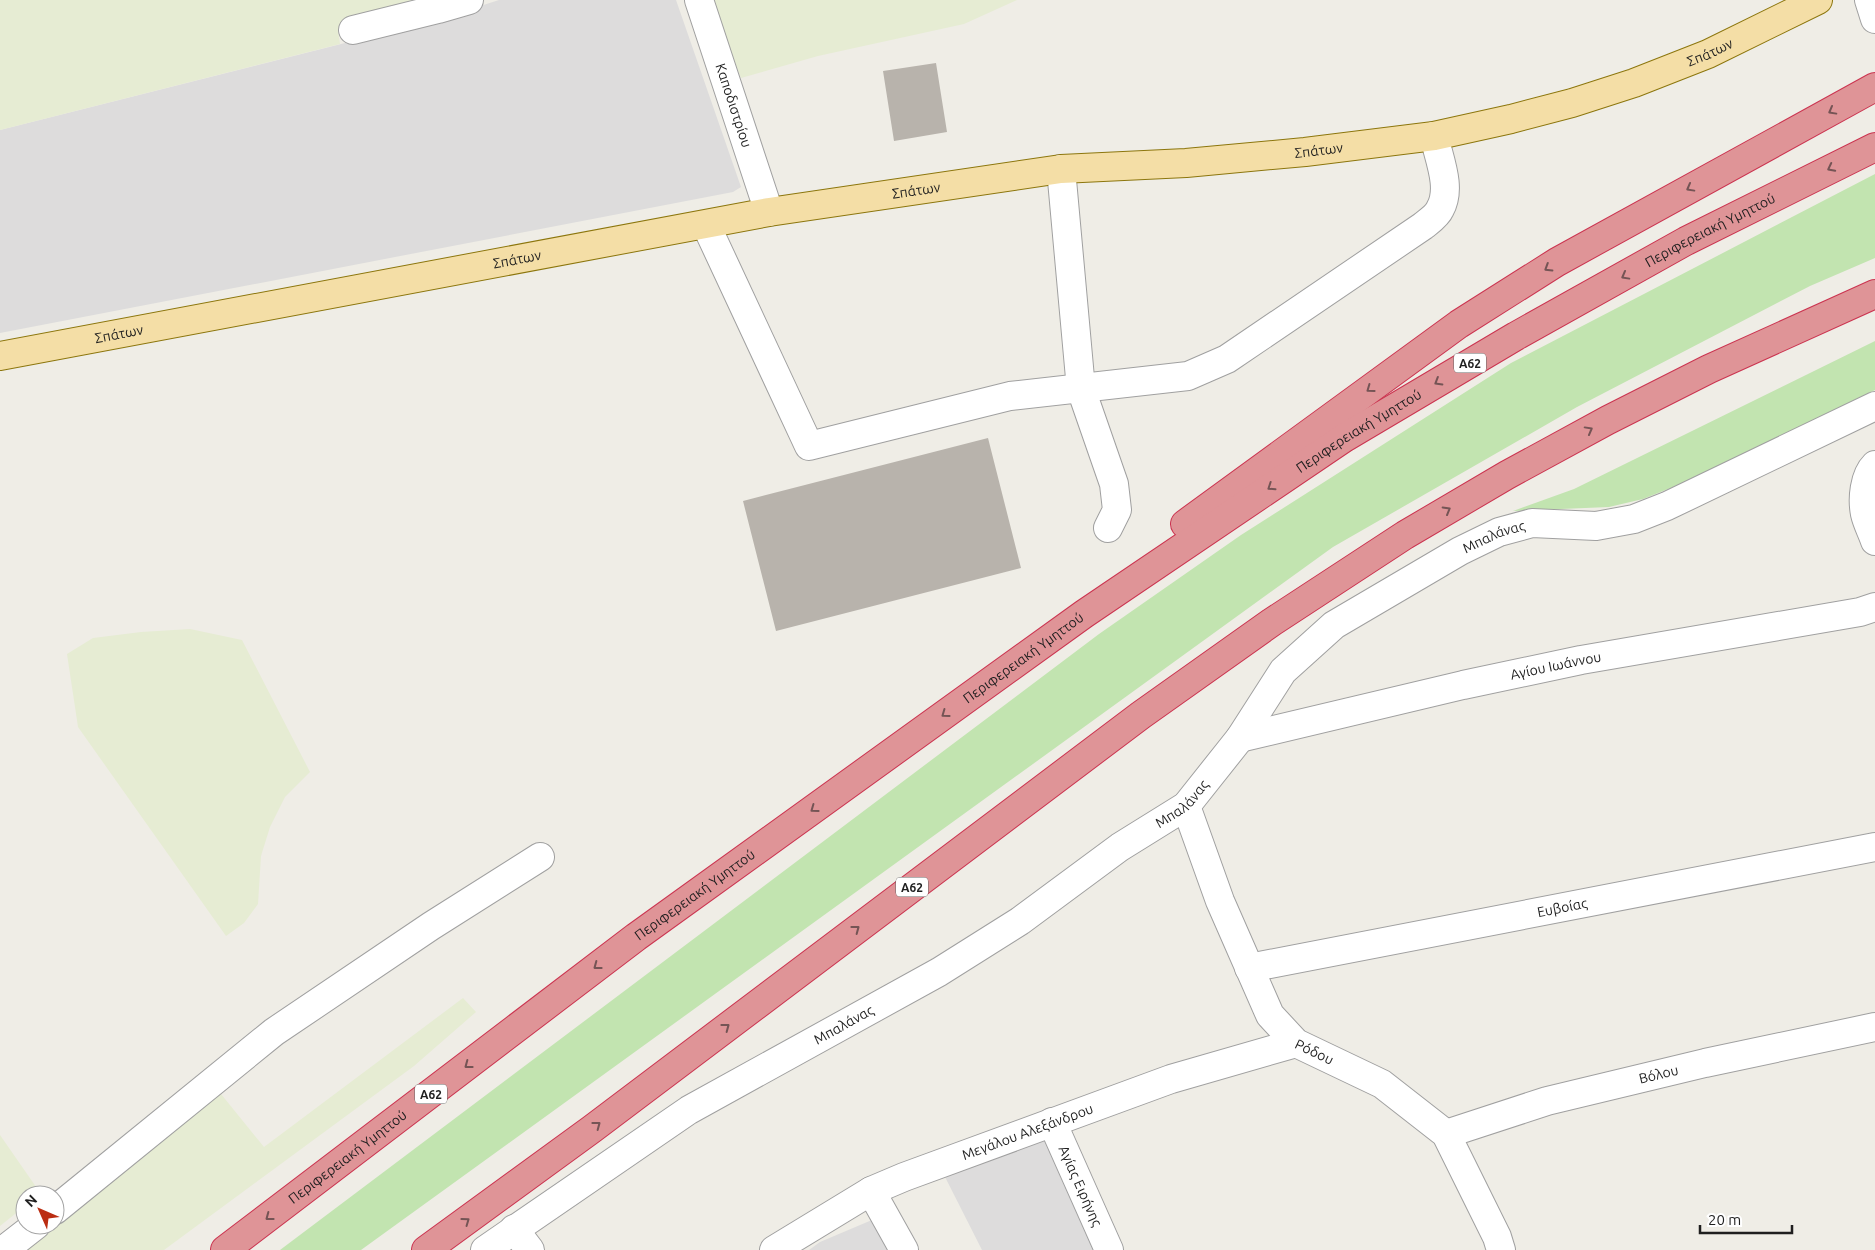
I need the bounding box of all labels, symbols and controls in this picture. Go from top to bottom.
street label: Σπάτων [1685,35,1736,70]
street label: Καποδιστρίου [712,61,755,150]
one-way arrow [1828,104,1837,114]
street label: Σπάτων [1294,139,1344,161]
one-way arrow [1827,162,1836,173]
street label: Σπάτων [891,179,942,202]
one-way arrow [1686,182,1695,192]
street label: Περιφερειακή Υμηττού [1642,190,1778,270]
street label: Σπάτων [492,247,543,272]
one-way arrow [1544,261,1553,271]
one-way arrow [1621,269,1630,279]
street label: Σπάτων [93,321,145,346]
road number: Α62 [1454,353,1486,372]
one-way arrow [1435,376,1444,386]
one-way arrow [1366,383,1376,392]
street label: Περιφερειακή Υμηττού [1293,386,1424,476]
one-way arrow [1584,426,1593,436]
one-way arrow [1267,481,1277,490]
one-way arrow [1442,506,1451,516]
street label: Μπαλάνας [1460,517,1527,556]
street label: Περιφερειακή Υμηττού [960,609,1086,707]
street label: Αγίου Ιωάννου [1509,649,1602,683]
one-way arrow [942,708,951,717]
street label: Μπαλάνας [1152,776,1212,831]
one-way arrow [810,803,820,812]
street label: Περιφερειακή Υμηττού [631,846,758,943]
road number: Α62 [896,878,928,896]
street label: Ευβοίας [1536,895,1589,920]
one-way arrow [850,927,859,935]
one-way arrow [594,961,603,969]
street label: Μπαλάνας [811,1001,877,1048]
one-way arrow [720,1025,729,1033]
street label: Ρόδου [1293,1036,1336,1068]
one-way arrow [464,1059,474,1068]
street label: Βόλου [1637,1062,1680,1087]
road number: Α62 [415,1084,447,1104]
street label: Μεγάλου Αλεξάνδρου [960,1100,1095,1163]
street label: Περιφερειακή Υμηττού [285,1107,410,1207]
one-way arrow [591,1122,601,1131]
street label: Αγίας Ειρήνης [1056,1143,1106,1229]
north arrow [15,1185,65,1235]
text: N [21,1191,40,1210]
scale bar [1700,1202,1792,1234]
one-way arrow [266,1211,275,1219]
text: 20 m [1708,1211,1741,1228]
one-way arrow [460,1218,470,1227]

